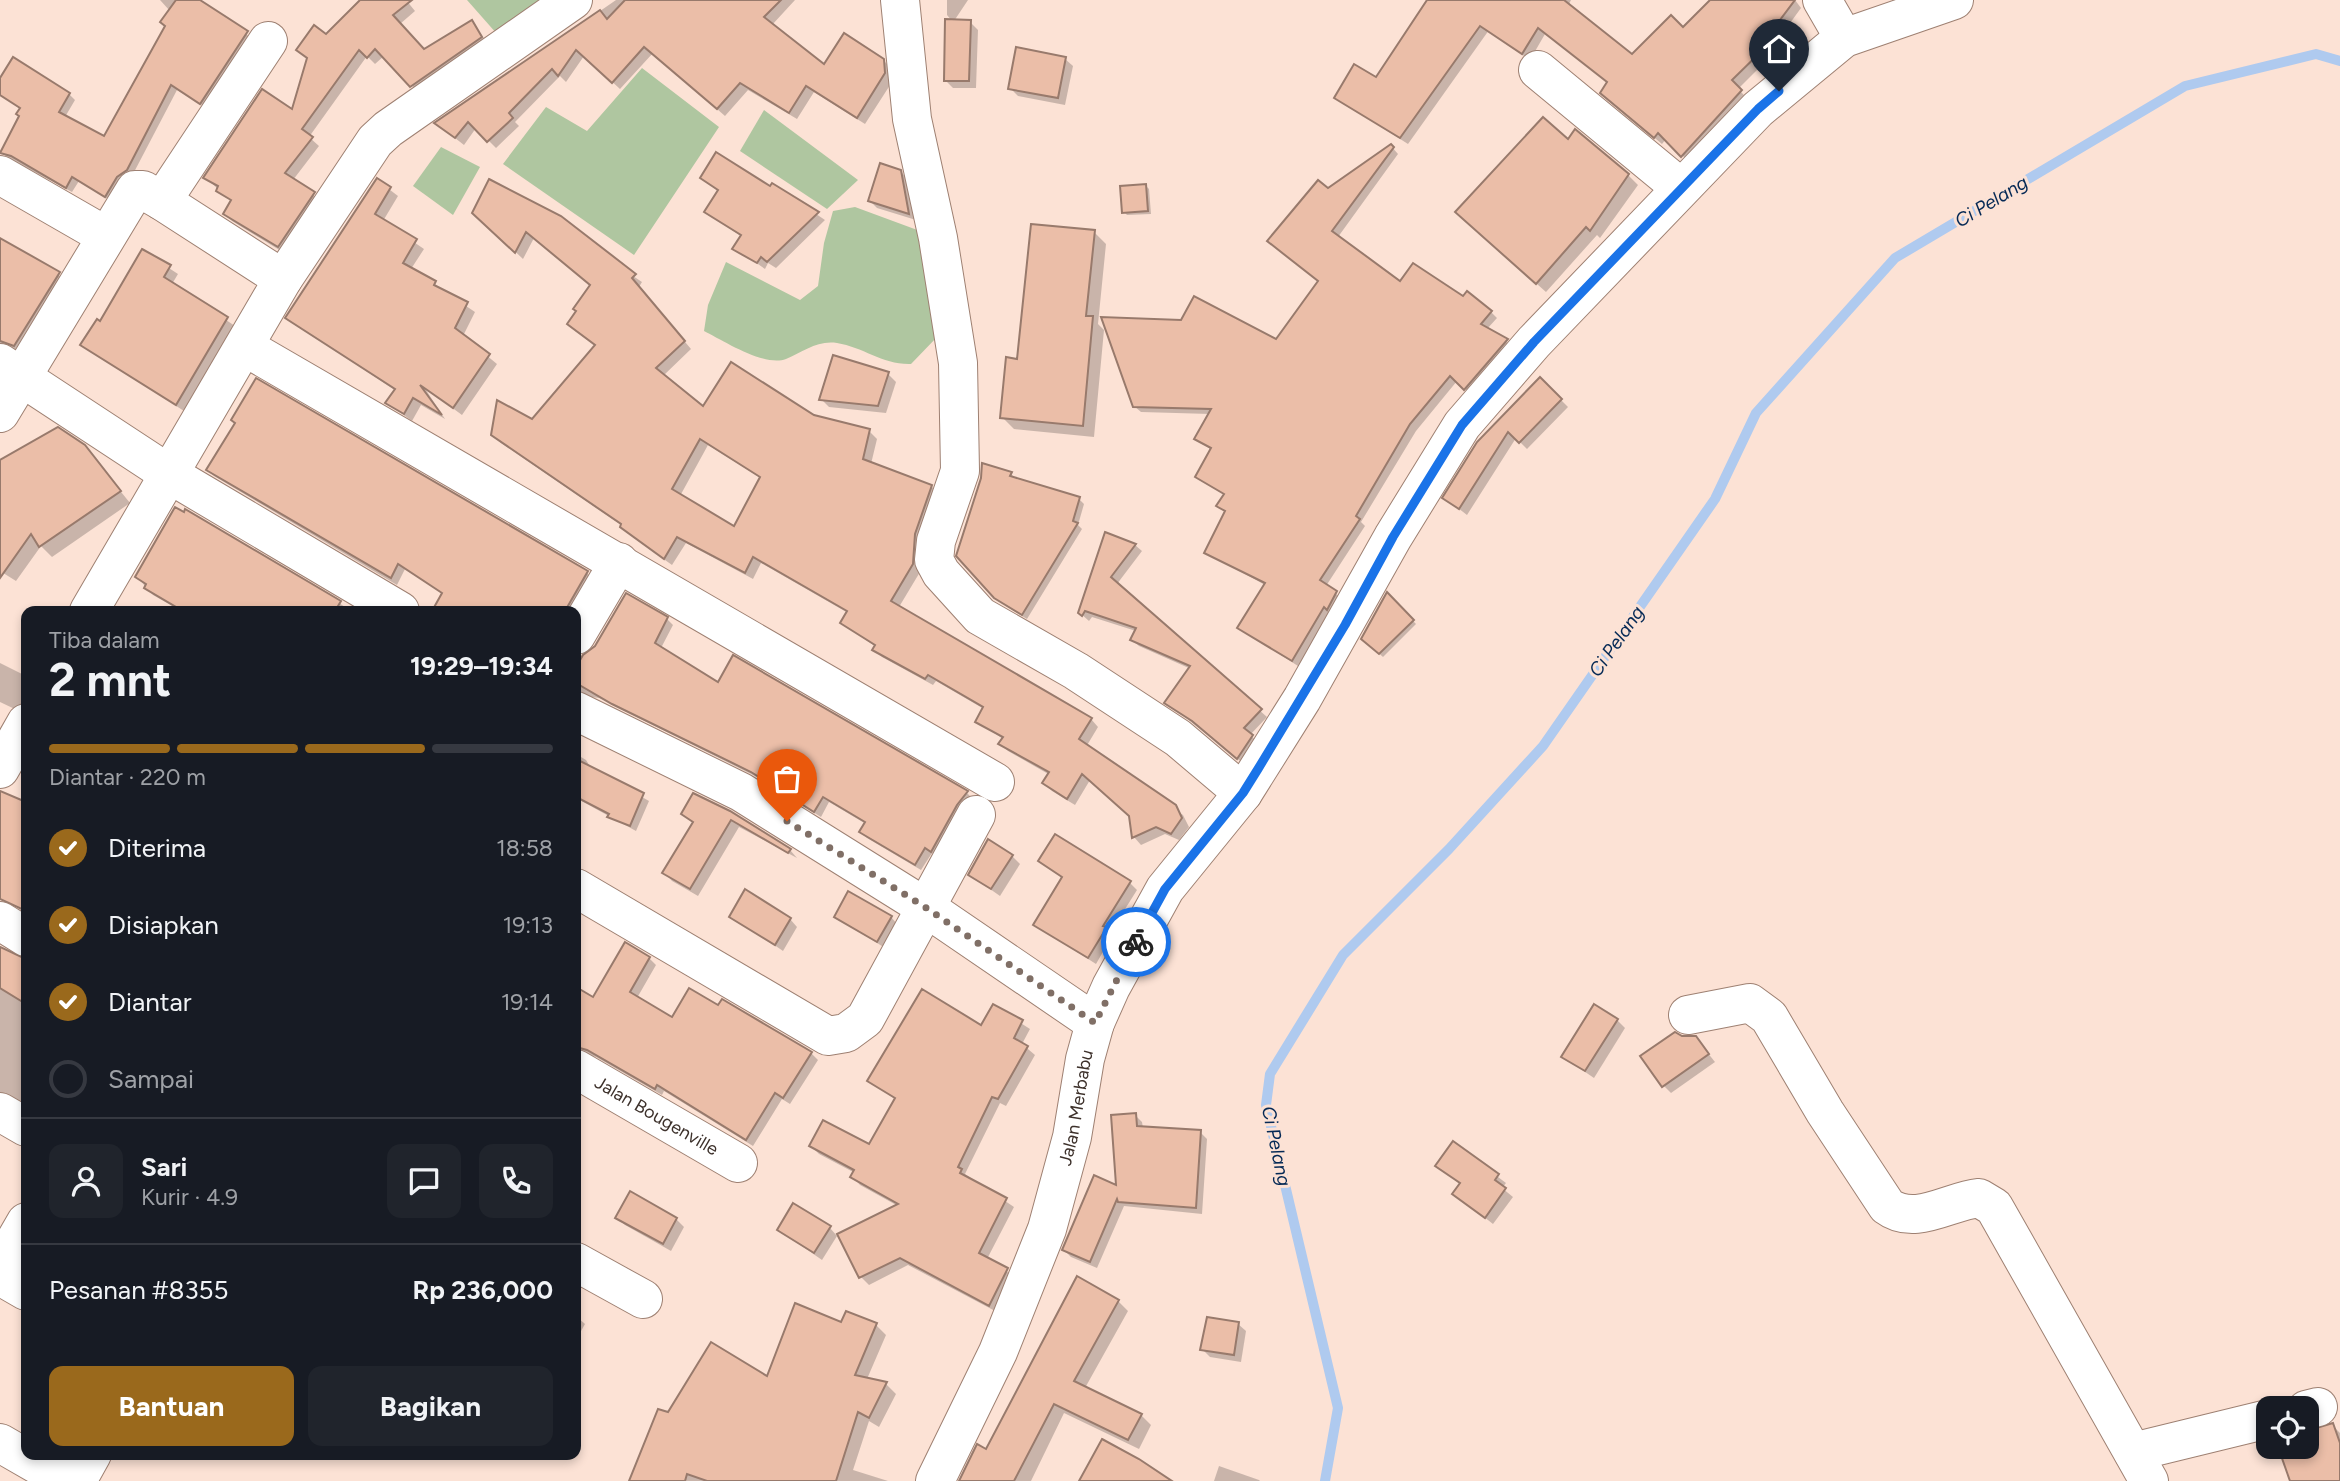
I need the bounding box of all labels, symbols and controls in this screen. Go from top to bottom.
pin [1749,19,1809,91]
icon: home [1760,30,1798,68]
water label: Ci Pelang [1951,171,2032,232]
water label: Ci Pelang [1584,601,1649,681]
text: Tiba dalam [49,626,160,654]
text: 19:29–19:34 [410,650,553,682]
text: 2 mnt [49,652,171,708]
pin [757,749,817,821]
icon: bag [768,760,806,798]
text: Diantar · 220 m [49,763,206,791]
icon: check [49,829,87,867]
text: Diterima [108,832,206,864]
text: 18:58 [496,834,553,862]
icon: check [49,906,87,944]
courier [1101,907,1171,977]
text: Disiapkan [108,909,219,941]
text: 19:13 [503,911,553,939]
icon: bike [1117,923,1155,961]
icon: check [49,983,87,1021]
text: Diantar [108,986,192,1018]
text: 19:14 [501,988,553,1016]
street label: Jalan Merbabu [1054,1047,1098,1168]
text: Sampai [108,1063,194,1095]
street label: Jalan Bougenville [591,1071,722,1160]
water label: Ci Pelang [1257,1104,1296,1188]
button: person [49,1144,123,1218]
button: chat [387,1144,461,1218]
button: phone [479,1144,553,1218]
text: Sari [141,1151,187,1183]
text: Kurir · 4.9 [141,1183,238,1211]
text: Pesanan #8355 [49,1274,228,1306]
text: Rp 236,000 [413,1274,553,1306]
button: Bantuan [49,1366,294,1446]
button: Bagikan [308,1366,553,1446]
map controls [2256,1396,2319,1459]
button: locate [2256,1396,2319,1459]

